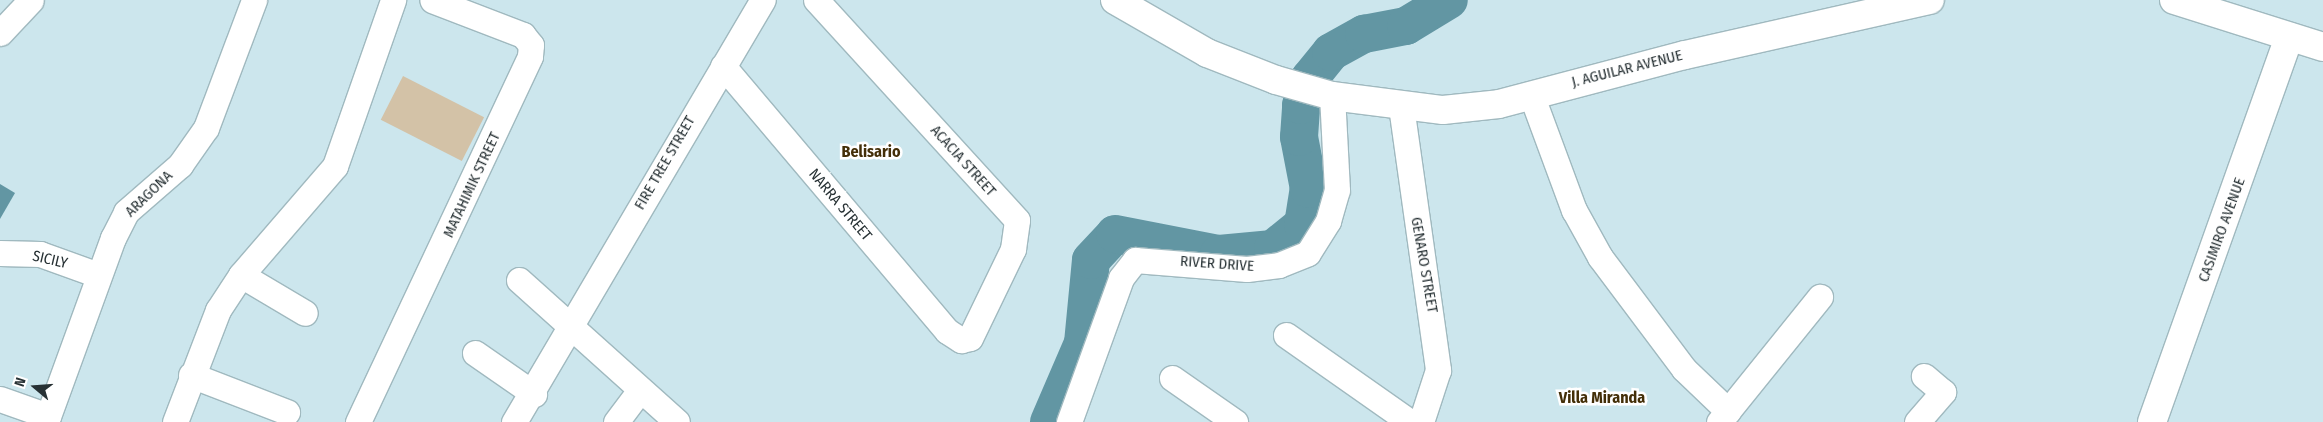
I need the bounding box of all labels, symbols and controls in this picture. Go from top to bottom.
street label: J. AGUILAR AVENUE [1570,47,1684,91]
street label: FIRE TREE STREET [631,113,699,213]
street label: ACACIA STREET [926,122,1000,200]
street label: MATAHIMIK STREET [440,129,504,241]
district label: Belisario [842,142,900,162]
street label: NARRA STREET [805,166,875,244]
street label: ARAGONA [122,167,176,221]
street label: CASIMIRO AVENUE [2195,175,2249,285]
street label: GENARO STREET [1407,216,1441,314]
street label: SICILY [31,247,69,273]
street label: RIVER DRIVE [1179,252,1255,276]
north arrow [10,362,60,412]
text: N [11,376,30,389]
district label: Villa Miranda [1559,388,1645,408]

